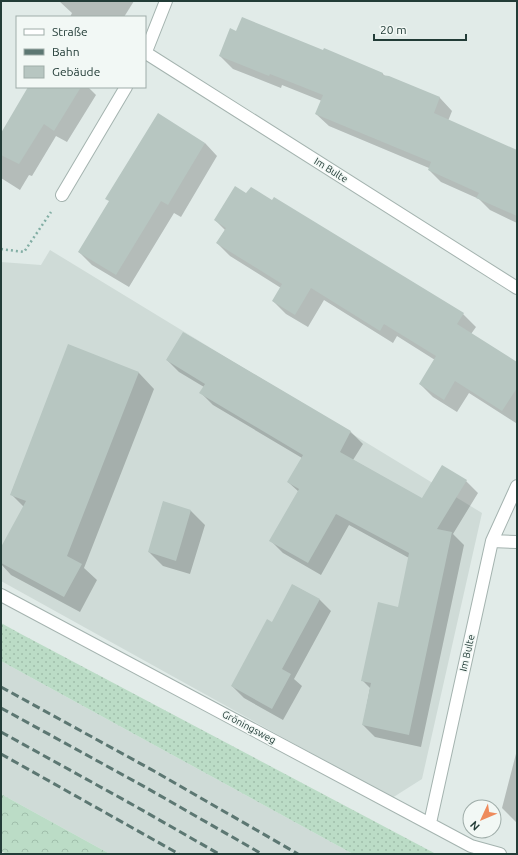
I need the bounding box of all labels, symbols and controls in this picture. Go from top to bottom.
legend [16,16,146,88]
scale bar [374,16,466,42]
text: 20 m [380,23,407,36]
text: Straße [52,25,88,38]
text: Bahn [52,45,80,58]
text: Gebäude [52,65,100,78]
street label: Im Bulte [312,155,350,185]
street label: Im Bulte [457,633,477,673]
street label: Gröningsweg [220,708,278,746]
north arrow [462,799,502,839]
text: N [468,819,482,833]

